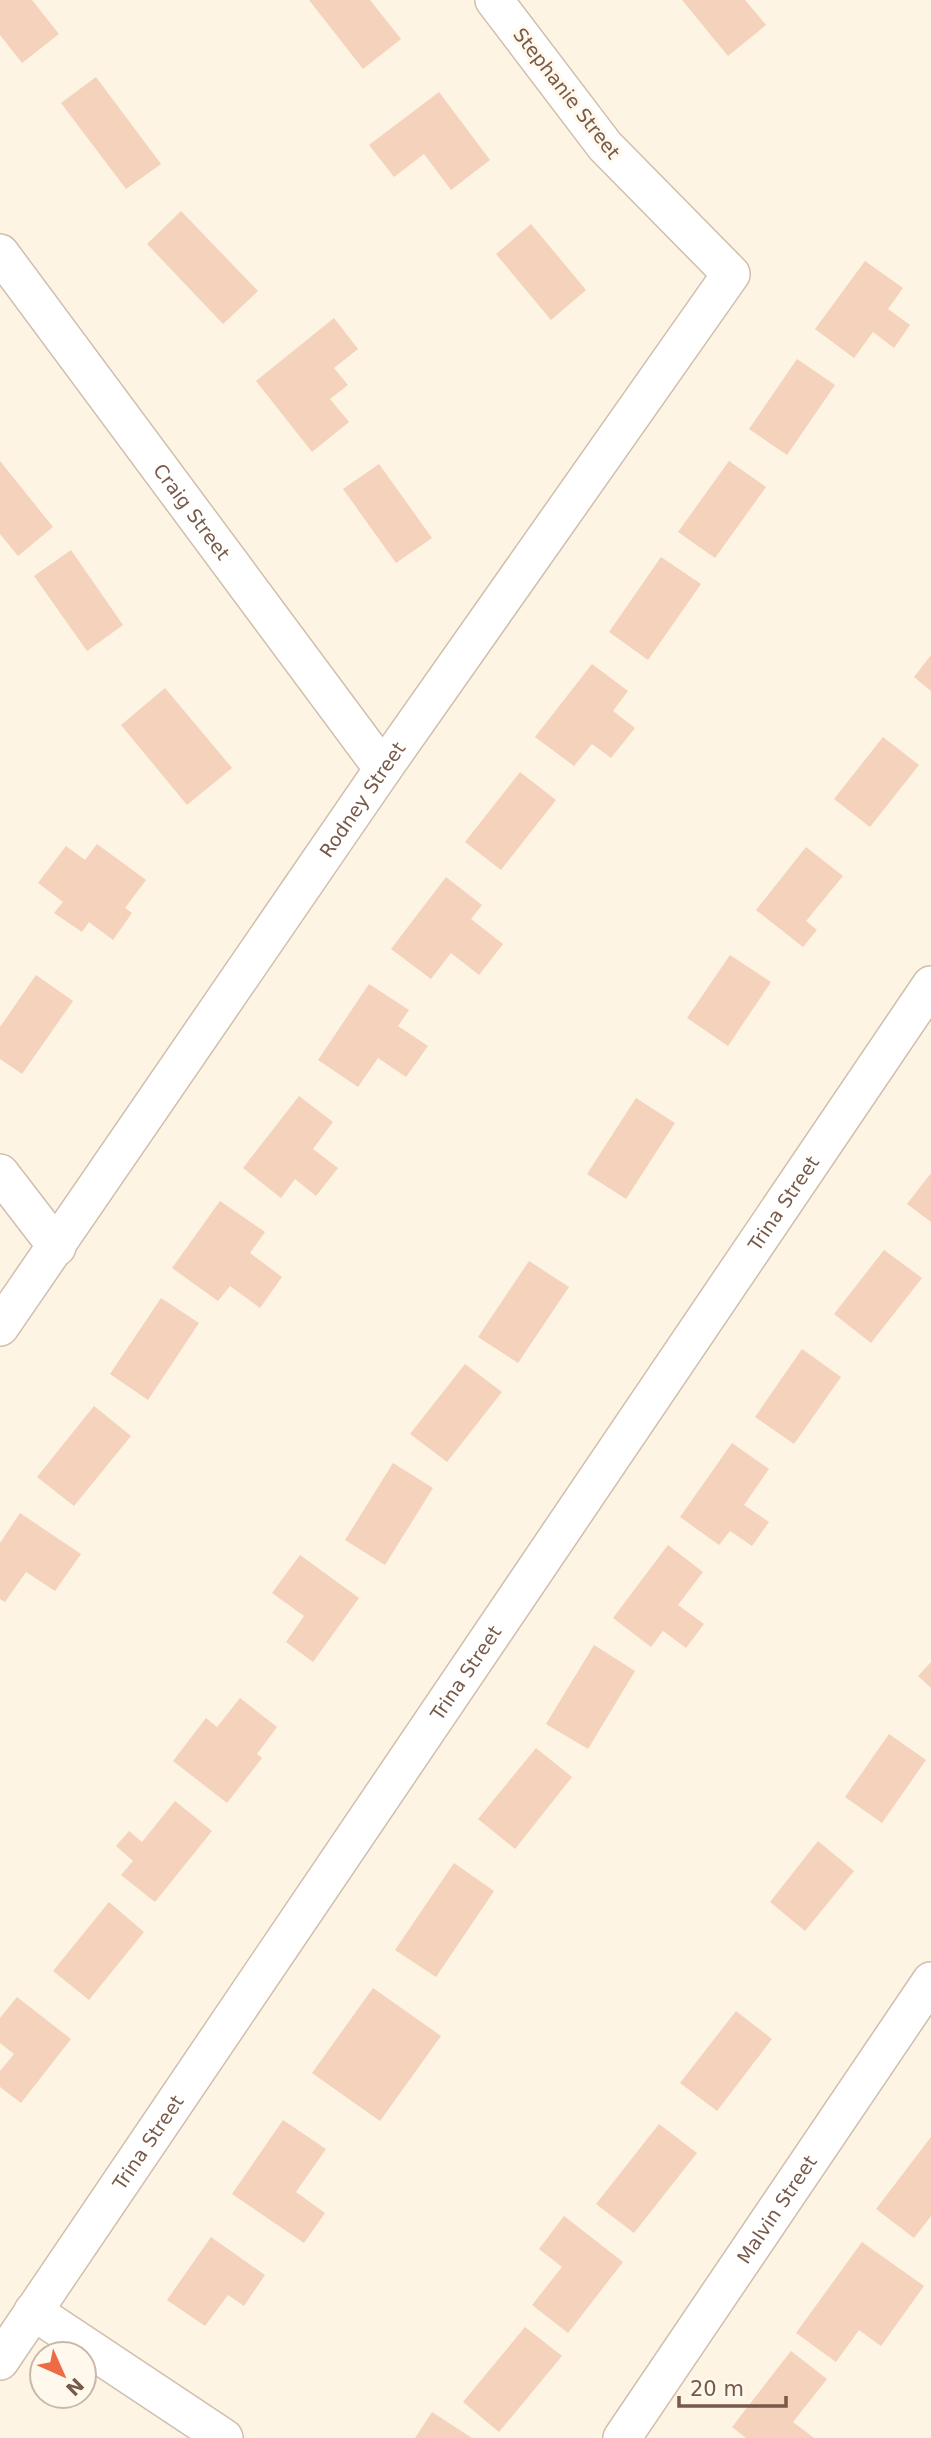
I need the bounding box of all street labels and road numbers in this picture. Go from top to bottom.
street label: Stephanie Street [509,23,625,163]
street label: Craig Street [149,459,235,564]
street label: Rodney Street [315,738,410,861]
street label: Trina Street [743,1152,823,1255]
street label: Trina Street [425,1621,505,1725]
street label: Trina Street [108,2091,188,2195]
street label: Malvin Street [732,2151,821,2268]

